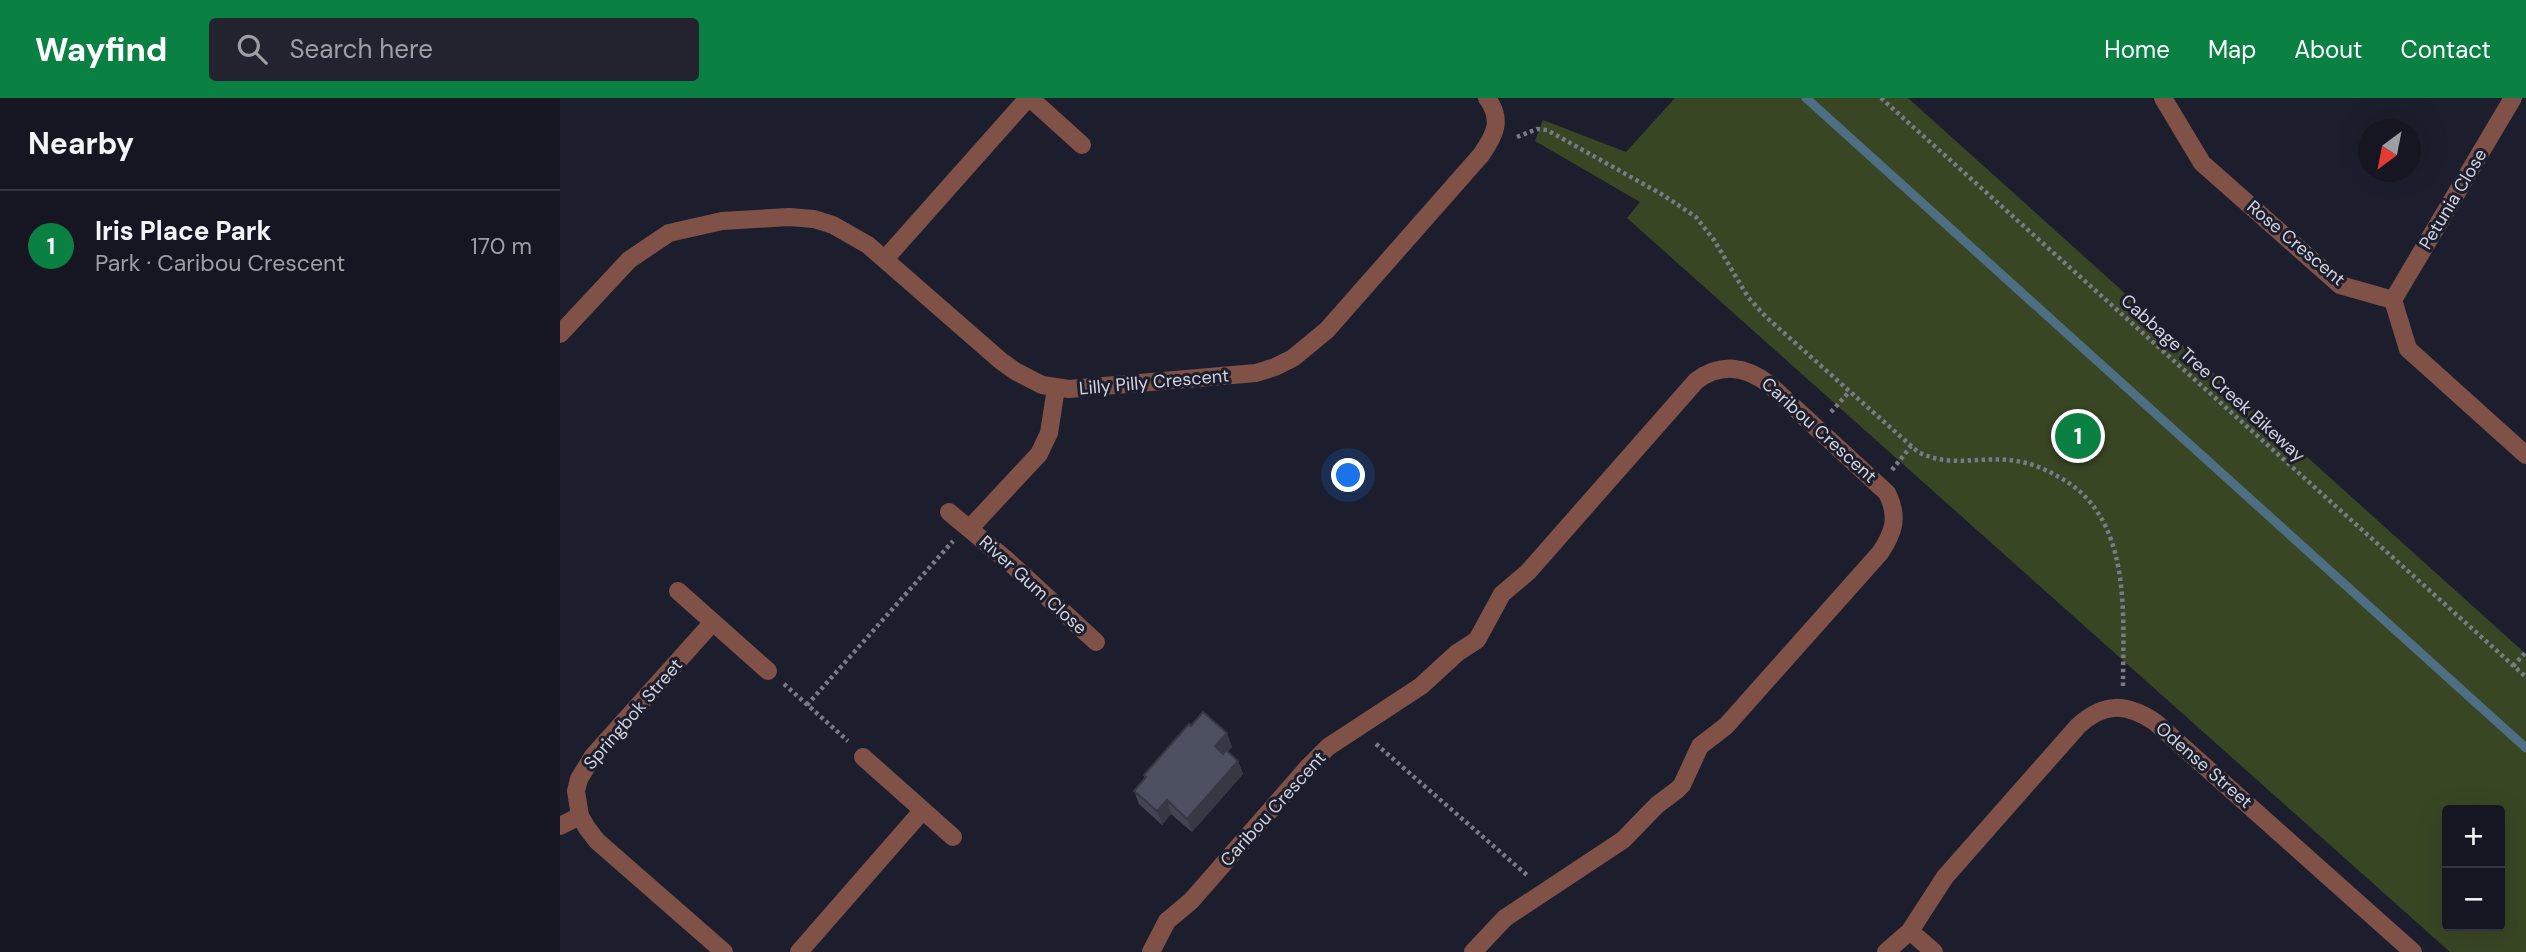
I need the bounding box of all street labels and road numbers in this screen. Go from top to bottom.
street label: Petunia Close [2414,144,2492,254]
street label: Rose Crescent [2242,195,2350,291]
street label: Cabbage Tree Creek Bikeway [2116,289,2310,467]
street label: Lilly Pilly Crescent [1078,363,1230,401]
street label: Caribou Crescent [1756,372,1882,488]
street label: River Gum Close [974,530,1092,640]
street label: Springbok Street [578,653,688,775]
street label: Odense Street [2151,716,2257,814]
street label: Caribou Crescent [1215,746,1331,872]

